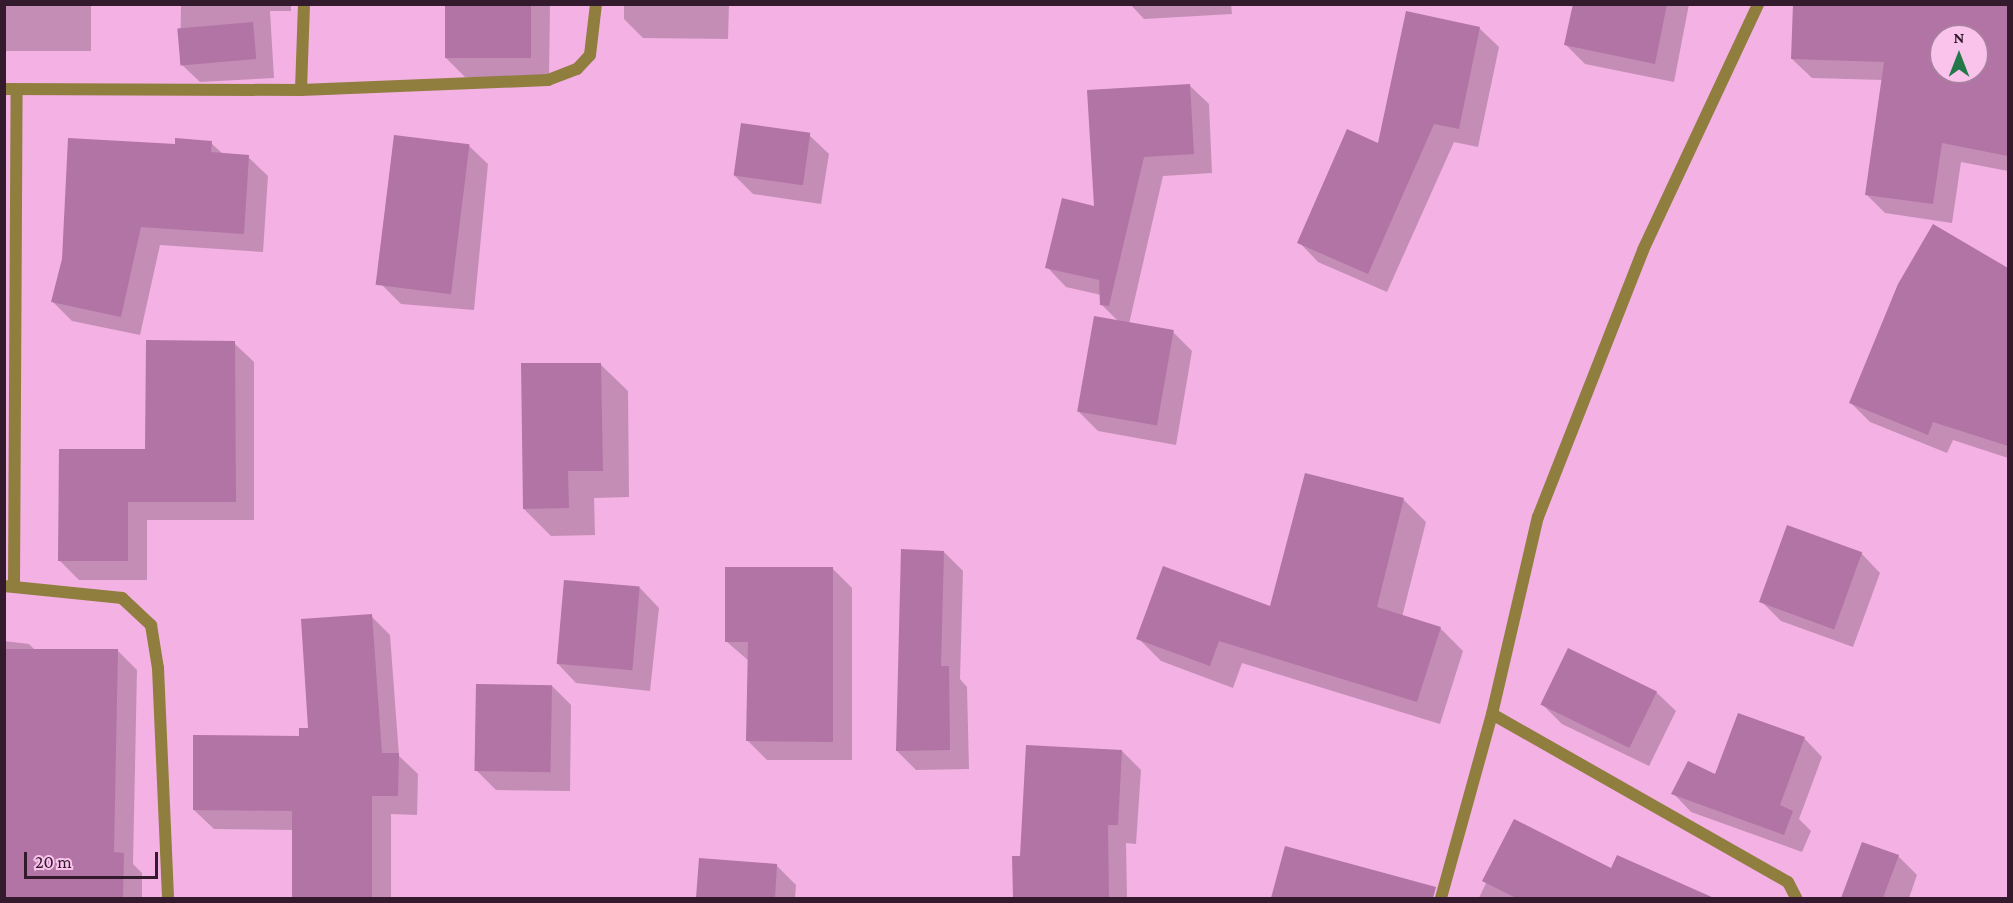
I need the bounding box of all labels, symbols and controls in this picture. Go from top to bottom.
north arrow [1929,24,1989,84]
text: N [1954,29,1964,46]
scale bar [27,840,160,878]
text: 20 m [35,852,72,872]

